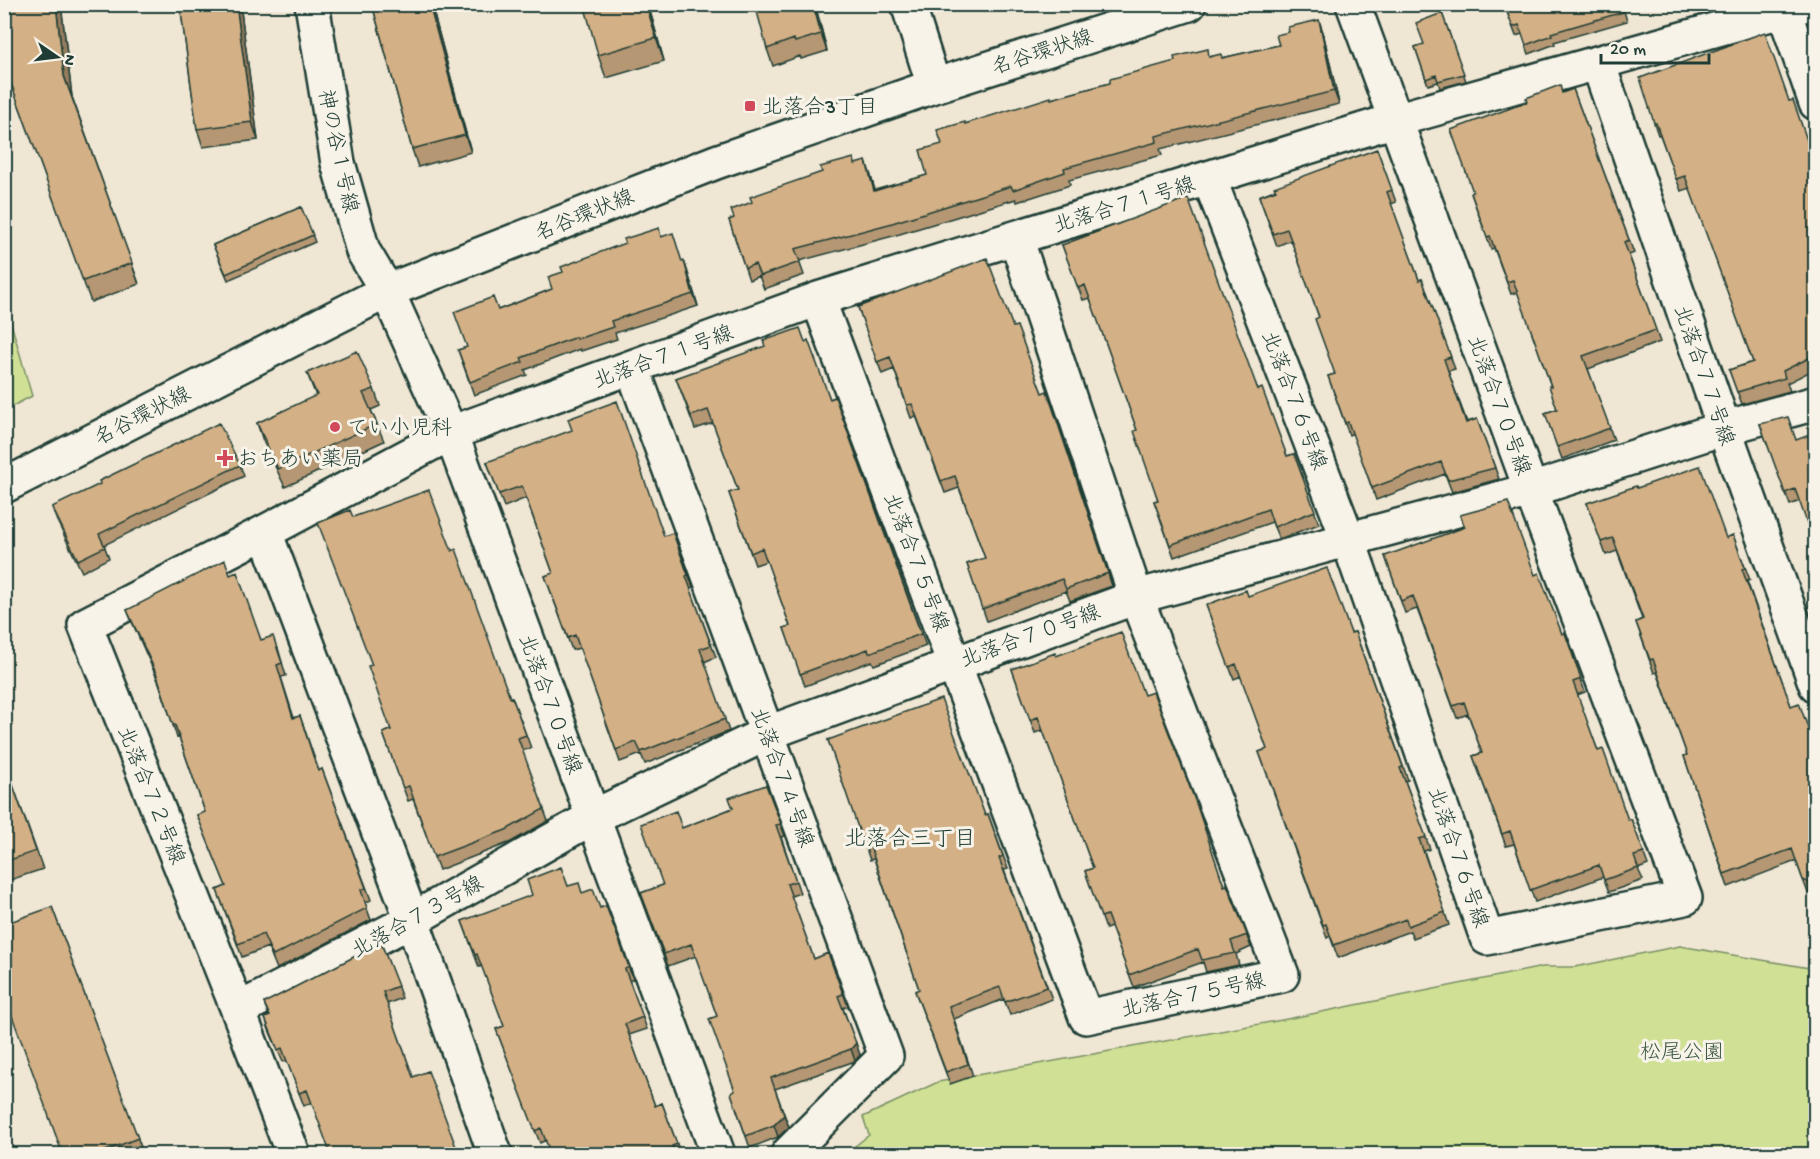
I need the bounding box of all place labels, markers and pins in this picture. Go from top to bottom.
place label: 北落合3丁目 [762,95,878,122]
marker: 北落合3丁目 [743,99,757,113]
place label: てい小児科 [347,417,452,443]
marker: てい小児科 [328,420,342,434]
place label: おちあい薬局 [237,448,363,474]
marker: おちあい薬局 [218,451,232,465]

